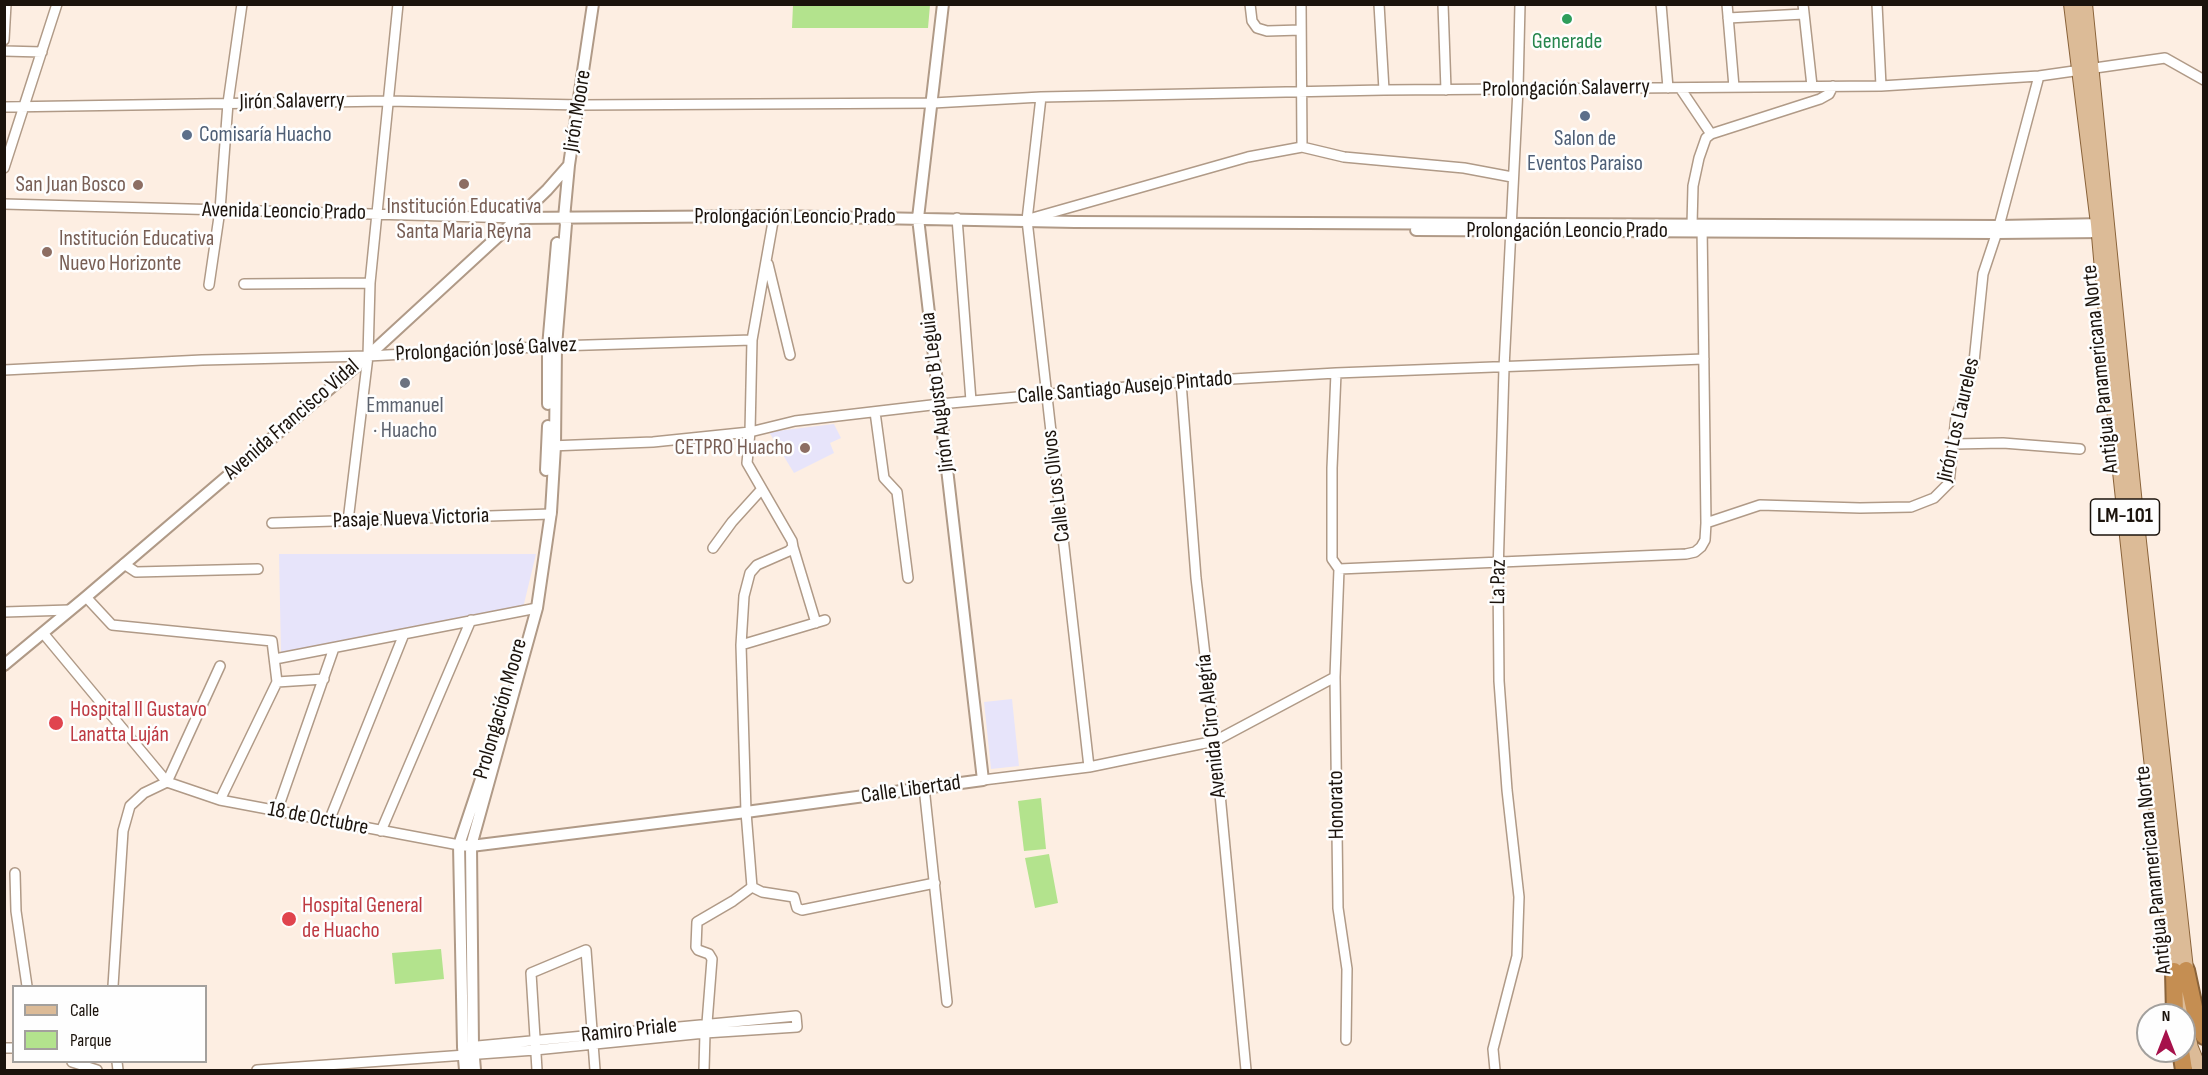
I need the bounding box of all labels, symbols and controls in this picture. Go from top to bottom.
marker: Generade [1560,12,1574,26]
place label: Generade [1532,29,1602,55]
street label: Jirón Moore [558,68,598,154]
street label: Prolongación Salaverry [1482,74,1650,104]
street label: Jirón Salaverry [239,88,345,116]
marker: Salon de Eventos Paraiso [1578,109,1592,123]
place label: Comisaría Huacho [199,122,332,148]
place label: Salon de Eventos Paraiso [1527,126,1643,178]
marker: Comisaría Huacho [180,128,194,142]
place label: San Juan Bosco [15,172,126,198]
marker: Institución Educativa Santa Maria Reyna [457,177,471,191]
marker: San Juan Bosco [131,178,145,192]
place label: Institución Educativa Santa Maria Reyna [386,194,542,246]
street label: Avenida Leoncio Prado [202,197,366,227]
street label: Prolongación Leoncio Prado [694,204,896,230]
street label: Prolongación Leoncio Prado [1466,218,1668,244]
place label: Institución Educativa Nuevo Horizonte [59,226,214,278]
marker: Institución Educativa Nuevo Horizonte [40,245,54,259]
street label: Antigua Panamericana Norte [2077,263,2125,475]
street label: Jirón Augusto B Leguia [915,311,961,473]
street label: Prolongación José Galvez [395,332,577,368]
street label: Avenida Francisco Vidal [219,354,365,486]
street label: Jirón Los Laureles [1932,355,1986,485]
street label: Calle Santiago Ausejo Pintado [1016,365,1234,411]
marker: Emmanuel · Huacho [398,376,412,390]
place label: Emmanuel · Huacho [366,393,444,445]
street label: Calle Los Olivos [1037,429,1077,543]
place label: CETPRO Huacho [675,435,793,461]
marker: CETPRO Huacho [798,441,812,455]
road number: LM-101 [2090,499,2160,535]
street label: Pasaje Nueva Victoria [332,503,490,535]
street label: La Paz [1485,559,1513,605]
street label: Prolongación Moore [468,636,534,782]
street label: Avenida Ciro Alegría [1191,653,1233,799]
place label: Hospital II Gustavo Lanatta Luján [70,697,207,748]
marker: Hospital II Gustavo Lanatta Luján [47,714,65,732]
street label: Antigua Panamericana Norte [2130,764,2178,976]
street label: Calle Libertad [859,770,963,810]
street label: Honorato [1323,770,1351,840]
street label: 18 de Octubre [266,796,370,842]
place label: Hospital General de Huacho [302,893,423,944]
marker: Hospital General de Huacho [280,910,298,928]
legend [12,985,207,1063]
text: Calle [70,1000,99,1021]
north arrow [2136,1003,2196,1063]
text: N [2162,1007,2170,1026]
street label: Ramiro Priale [580,1013,678,1049]
text: Parque [70,1030,111,1051]

